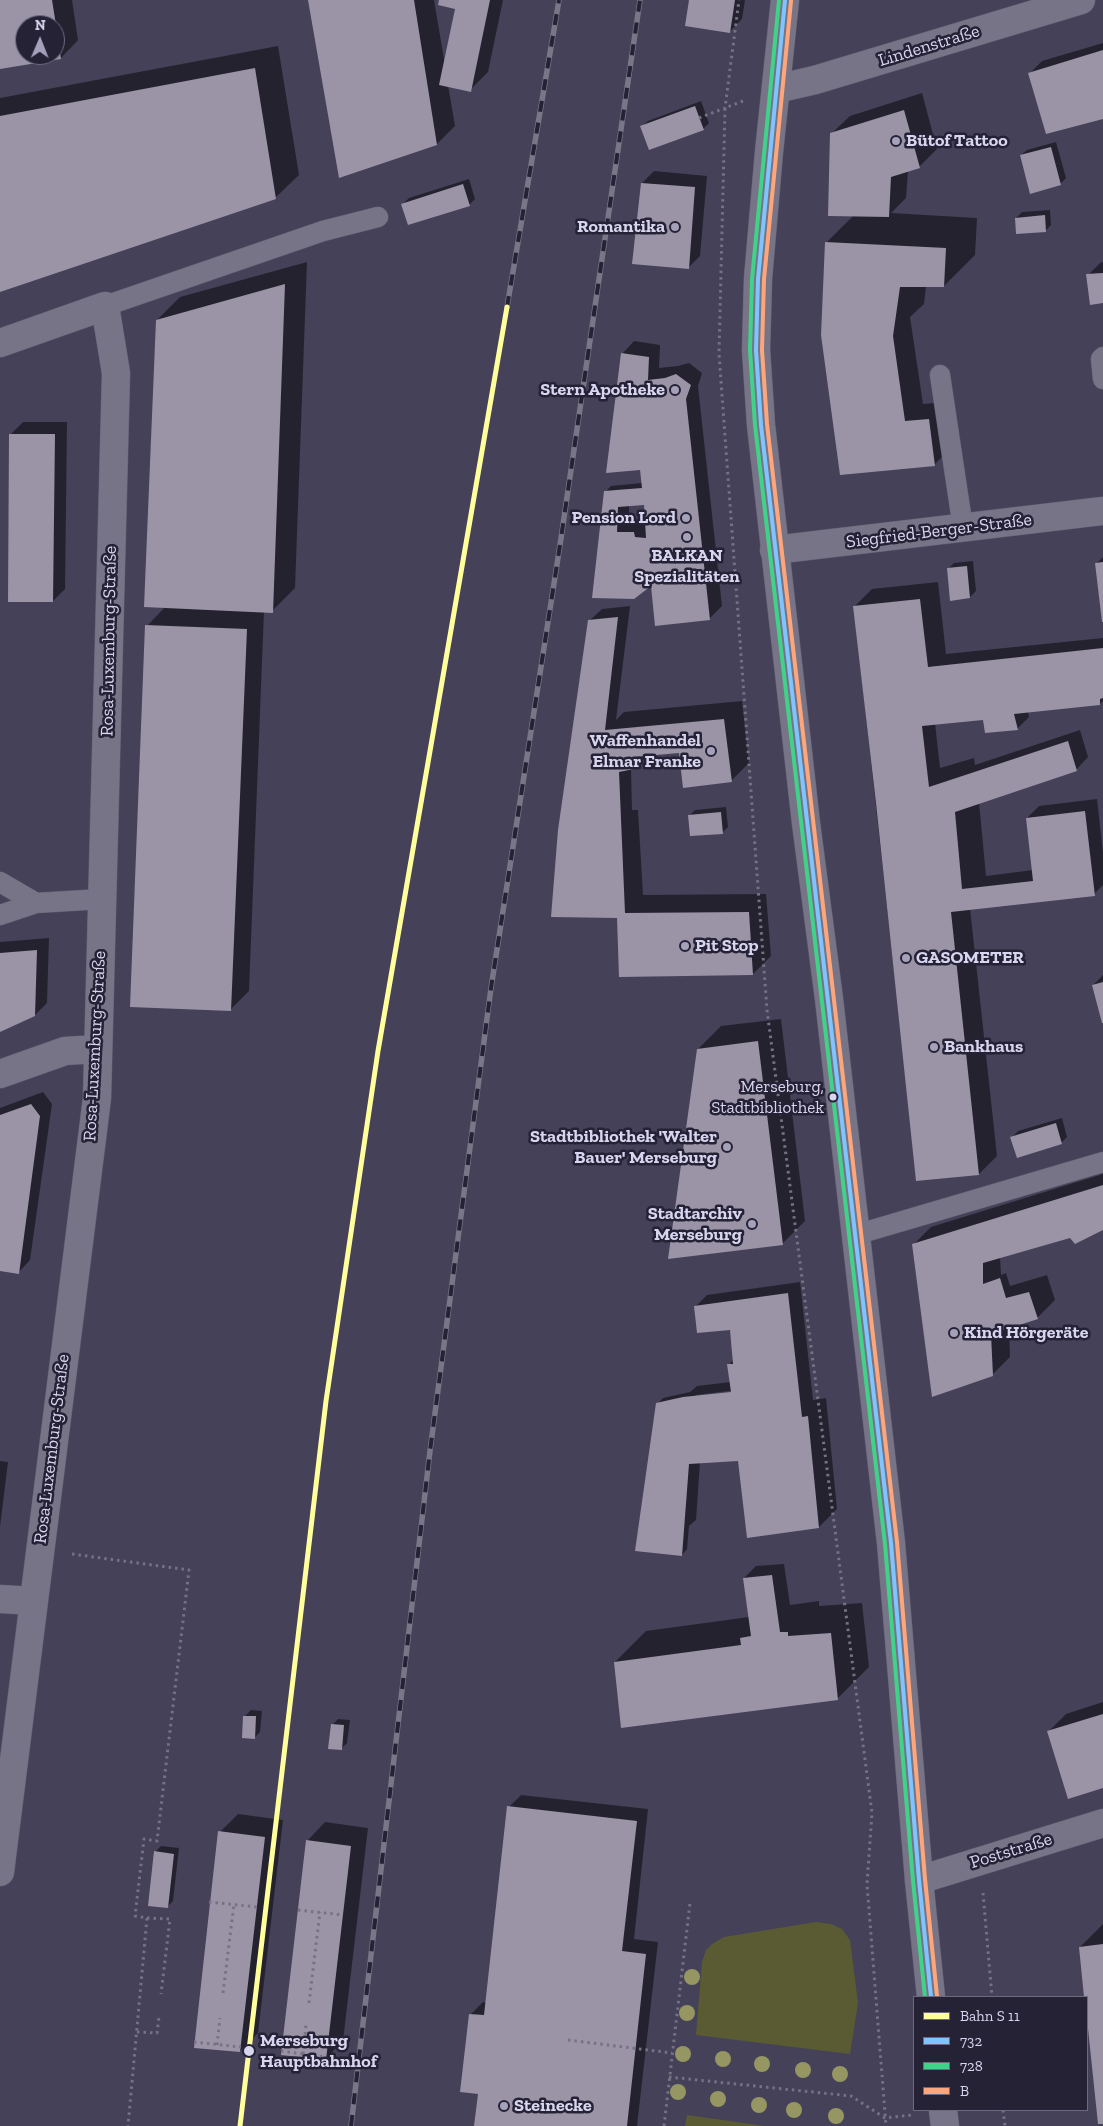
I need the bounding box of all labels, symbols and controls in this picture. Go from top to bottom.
north arrow [15,15,65,65]
text: N [35,17,46,34]
street label: Lindenstraße [876,20,982,72]
place label: Bütof Tattoo [906,130,1008,152]
marker: Bütof Tattoo [890,135,902,147]
place label: Romantika [577,216,665,238]
marker: Romantika [669,221,681,233]
place label: Stern Apotheke [540,379,665,401]
marker: Stern Apotheke [669,384,681,396]
place label: Pension Lord [571,507,676,529]
street label: Siegfried-Berger-Straße [845,509,1033,553]
marker: Pension Lord [680,512,692,524]
marker: BALKAN Spezialitäten [681,531,693,543]
street label: Rosa-Luxemburg-Straße [97,545,121,737]
place label: BALKAN Spezialitäten [634,545,740,588]
place label: Waffenhandel Elmar Franke [590,730,701,772]
marker: Waffenhandel Elmar Franke [705,745,717,757]
place label: Pit Stop [695,935,759,957]
marker: Pit Stop [679,940,691,952]
place label: GASOMETER [916,947,1024,969]
street label: Rosa-Luxemburg-Straße [79,950,111,1142]
marker: GASOMETER [900,952,912,964]
place label: Bankhaus [944,1036,1023,1058]
marker: Bankhaus [928,1041,940,1053]
place label: Merseburg, Stadtbibliothek [711,1077,824,1117]
marker: Merseburg, Stadtbibliothek [828,1092,838,1102]
place label: Stadtbibliothek 'Walter Bauer' Merseburg [530,1126,717,1168]
marker: Stadtbibliothek 'Walter Bauer' Merseburg [721,1141,733,1153]
place label: Stadtarchiv Merseburg [648,1203,742,1246]
marker: Stadtarchiv Merseburg [746,1218,758,1230]
place label: Kind Hörgeräte [964,1322,1088,1344]
marker: Kind Hörgeräte [948,1327,960,1339]
street label: Rosa-Luxemburg-Straße [30,1353,74,1545]
street label: Poststraße [967,1828,1055,1874]
legend [913,1996,1088,2111]
text: Bahn S 11 [960,2007,1020,2025]
place label: Merseburg Hauptbahnhof [260,2030,377,2072]
text: 732 [960,2032,982,2050]
marker: Merseburg Hauptbahnhof [242,2044,256,2058]
text: 728 [960,2057,983,2075]
text: B [960,2082,969,2100]
place label: Steinecke [514,2095,592,2117]
marker: Steinecke [498,2100,510,2112]

